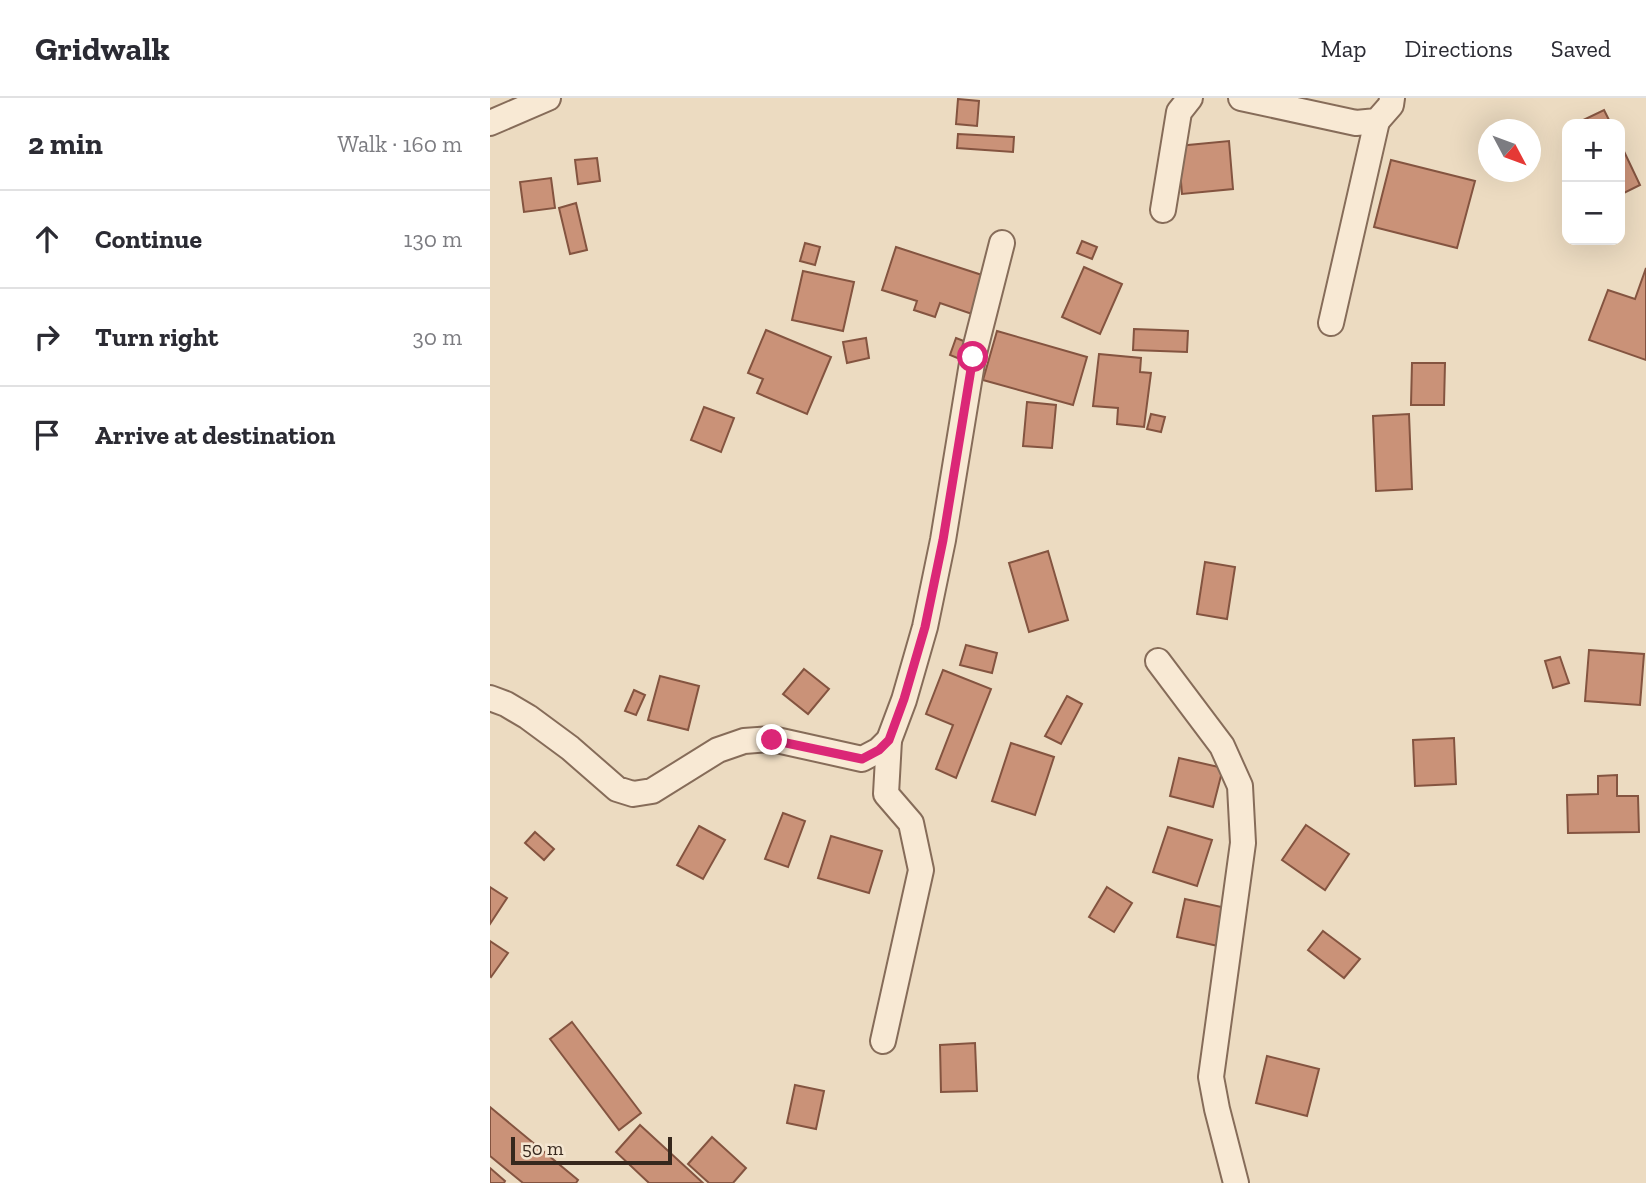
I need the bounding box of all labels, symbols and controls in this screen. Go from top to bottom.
text: Gridwalk [35,29,170,68]
text: Map [1321,34,1367,63]
text: Directions [1405,34,1513,63]
text: Saved [1551,34,1611,63]
north arrow [1478,119,1541,182]
map controls [1562,119,1625,245]
button: + [1562,119,1625,182]
text: 2 min [28,126,103,162]
text: Walk · 160 m [337,130,462,158]
button: − [1562,182,1625,245]
icon: ahead [28,220,66,258]
text: Continue [95,223,202,255]
text: 130 m [404,225,462,253]
icon: right [28,318,66,356]
text: Turn right [95,321,218,353]
text: 30 m [412,323,462,351]
route start [957,341,988,372]
icon: arrive [28,416,66,454]
text: Arrive at destination [95,419,335,451]
route end [756,724,787,755]
scale bar [511,1134,672,1166]
text: 50 m [522,1137,563,1160]

